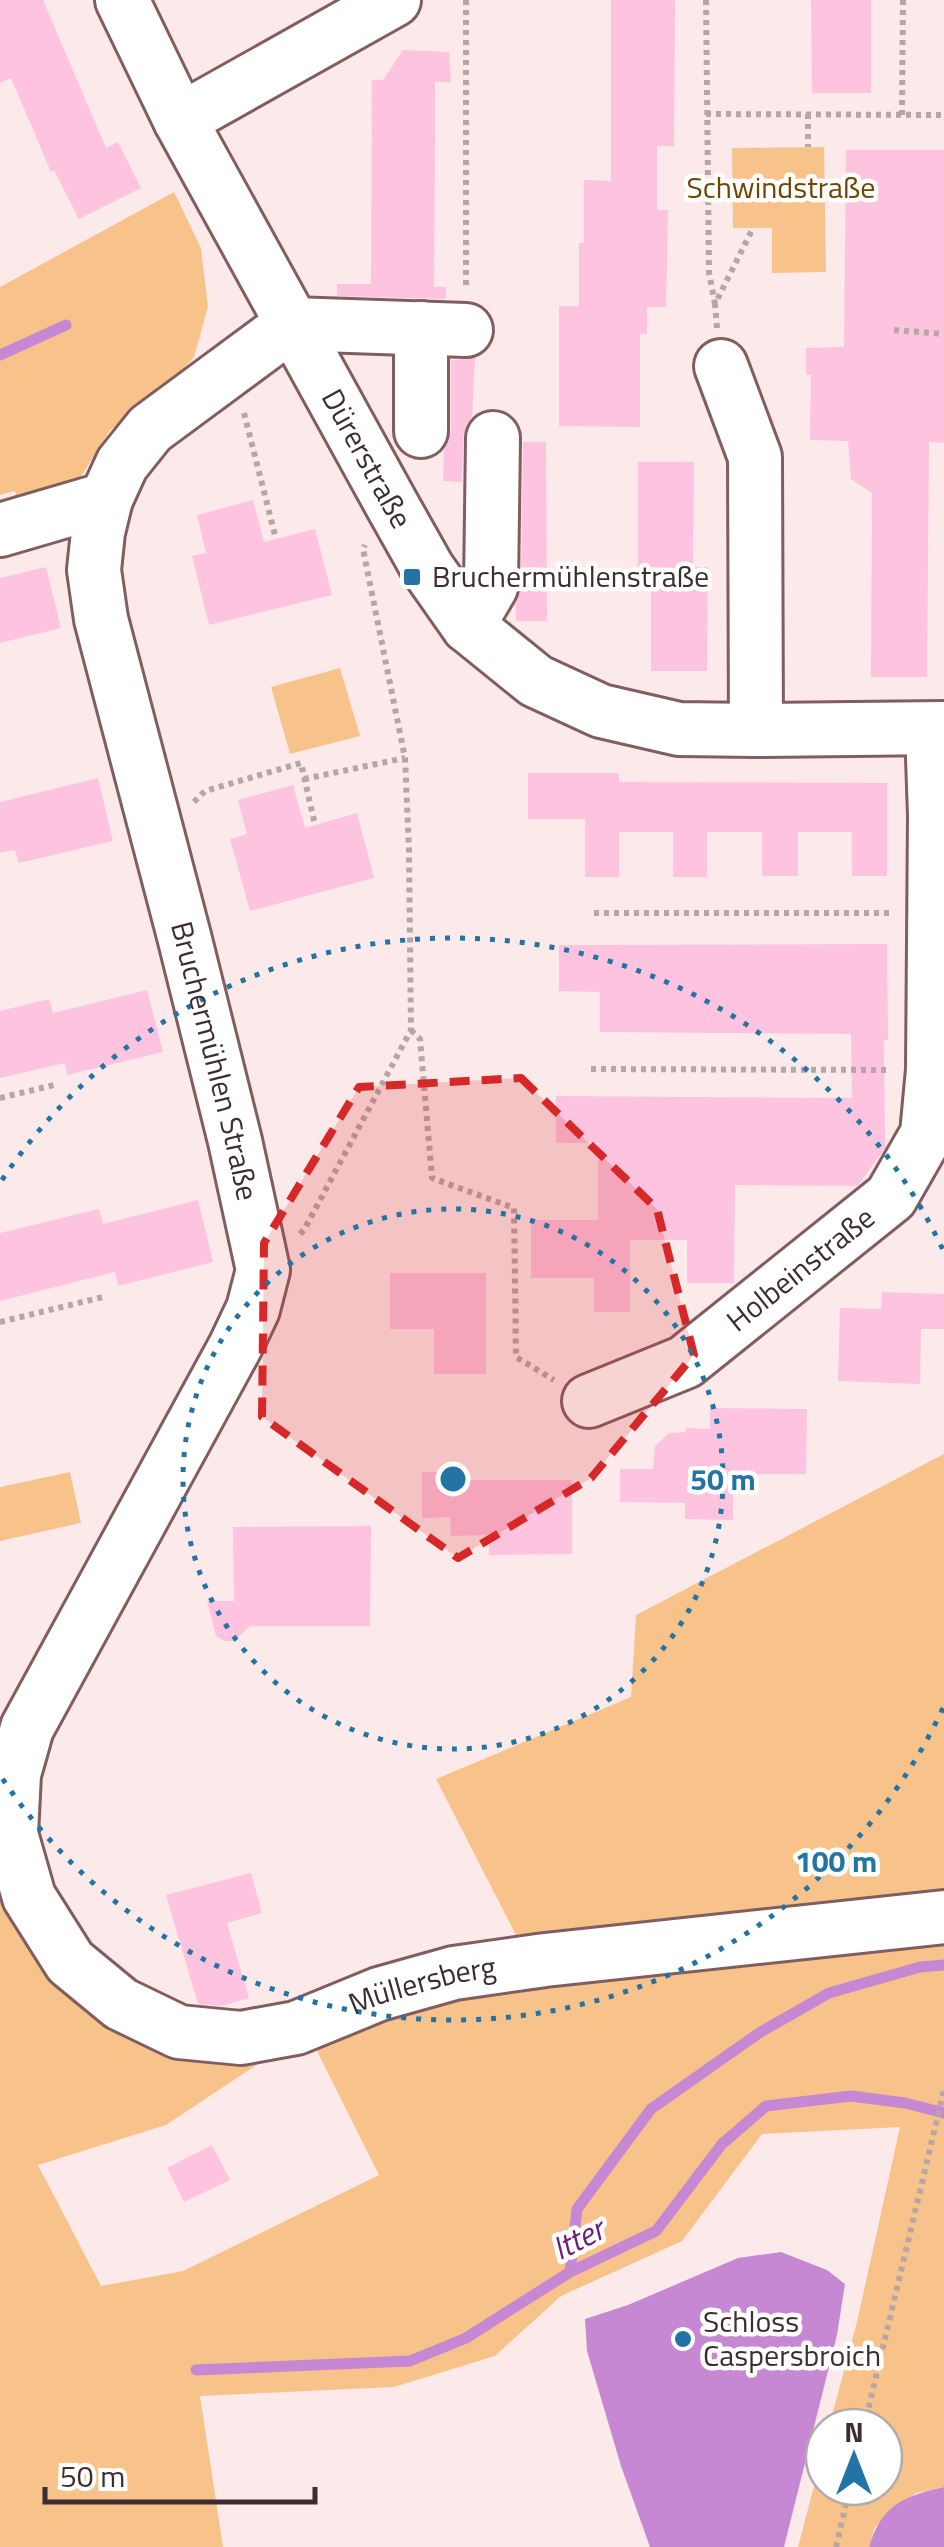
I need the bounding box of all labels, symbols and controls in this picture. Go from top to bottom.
park label: Schwindstraße [687,164,875,210]
street label: Dürerstraße [310,380,425,537]
place label: Bruchermühlenstraße [432,553,709,599]
marker: Bruchermühlenstraße [401,566,423,588]
street label: Bruchermühlen Straße [159,916,271,1205]
street label: Holbeinstraße [716,1195,884,1342]
text: 50 m [690,1456,756,1502]
centre of rings [435,1461,471,1497]
text: 100 m [795,1838,877,1884]
street label: Müllersberg [341,1943,499,2026]
water label: Itter [543,2203,615,2271]
place label: Schloss Caspersbroich [703,2298,881,2378]
marker: Schloss Caspersbroich [672,2328,694,2350]
north arrow [804,2407,904,2507]
text: N [844,2410,864,2453]
scale bar [45,2442,315,2504]
text: 50 m [60,2453,125,2499]

